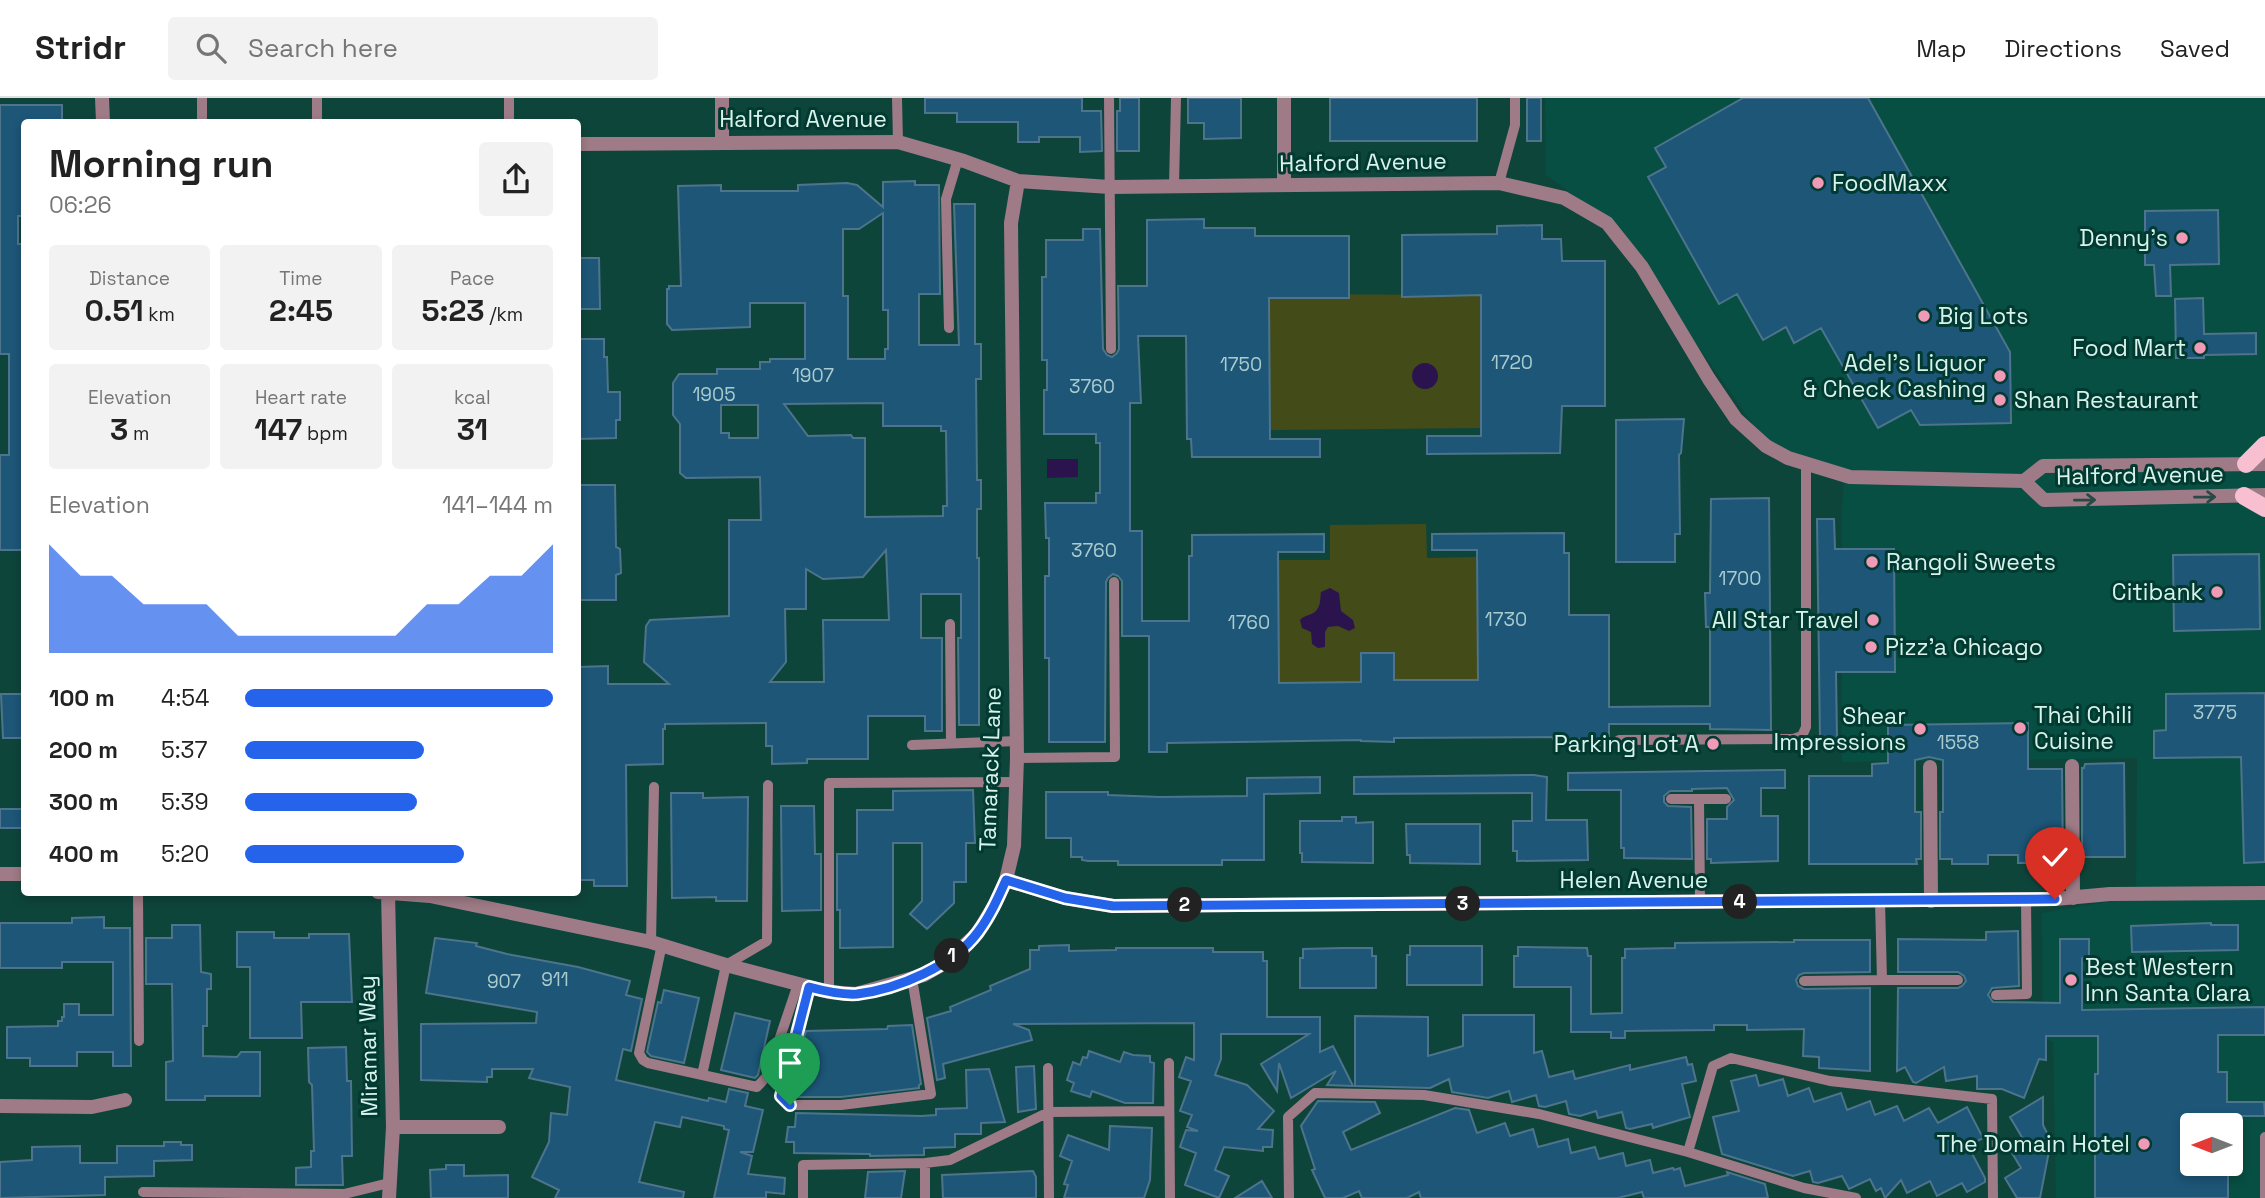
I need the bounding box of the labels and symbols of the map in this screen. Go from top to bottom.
street label: Halford Avenue [719,104,887,134]
street label: Halford Avenue [1279,146,1447,178]
place label: FoodMaxx [1832,168,1948,198]
marker: FoodMaxx [1810,175,1826,191]
place label: Denny's [2079,223,2168,253]
marker: Denny's [2174,230,2190,246]
place label: Big Lots [1938,301,2028,331]
marker: Big Lots [1916,308,1932,324]
place label: Food Mart [2072,333,2186,363]
marker: Food Mart [2192,340,2208,356]
place label: Adel's Liquor & Check Cashing [1803,348,1986,404]
house number: 1720 [1491,350,1533,375]
house number: 1750 [1220,352,1262,377]
house number: 1907 [792,363,834,388]
marker: Adel's Liquor & Check Cashing [1992,368,2008,384]
house number: 3760 [1069,374,1115,399]
house number: 1905 [692,382,736,407]
place label: Shan Restaurant [2014,385,2199,415]
marker: Shan Restaurant [1992,392,2008,408]
street label: Halford Avenue [2056,459,2224,491]
one-way arrow [2193,490,2216,503]
one-way arrow [2073,493,2096,506]
house number: 3760 [1071,538,1117,563]
place label: Rangoli Sweets [1886,547,2056,577]
marker: Rangoli Sweets [1864,554,1880,570]
house number: 1700 [1719,566,1761,591]
place label: Citibank [2112,577,2203,607]
marker: Citibank [2209,584,2225,600]
place label: All Star Travel [1712,605,1859,635]
house number: 1730 [1485,607,1527,632]
house number: 1760 [1228,610,1270,635]
marker: All Star Travel [1865,612,1881,628]
place label: Pizz’a Chicago [1885,632,2043,662]
marker: Pizz’a Chicago [1863,639,1879,655]
street label: Tamarack Lane [972,686,1008,852]
place label: Thai Chili Cuisine [2034,700,2132,756]
house number: 3775 [2193,700,2237,725]
place label: Shear Impressions [1774,701,1906,757]
marker: Thai Chili Cuisine [2012,720,2028,736]
marker: Shear Impressions [1912,721,1928,737]
place label: Parking Lot A [1554,729,1699,759]
house number: 1558 [1937,730,1979,755]
marker: Parking Lot A [1705,736,1721,752]
pin [2025,827,2085,899]
street label: Helen Avenue [1560,865,1708,895]
pin: 4 [1722,884,1758,920]
pin: 3 [1446,886,1480,922]
pin: 2 [1168,888,1202,922]
pin: 1 [934,938,970,974]
place label: Best Western Inn Santa Clara [2085,952,2251,1008]
house number: 911 [541,967,569,992]
house number: 907 [487,969,521,994]
marker: Best Western Inn Santa Clara [2063,972,2079,988]
street label: Miramar Way [352,975,384,1117]
pin [760,1033,820,1105]
north arrow [2180,1113,2244,1176]
place label: The Domain Hotel [1936,1129,2130,1159]
marker: The Domain Hotel [2136,1136,2152,1152]

